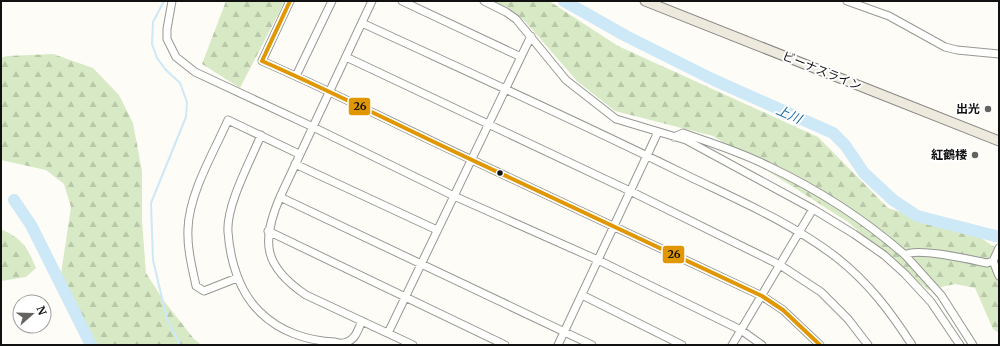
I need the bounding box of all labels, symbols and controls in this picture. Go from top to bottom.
street label: ビーナスライン [780,48,864,93]
line badge: 26 [348,97,371,116]
text: 26 [353,99,367,113]
water label: 上川 [773,101,806,128]
place label: 出光 [956,101,980,116]
marker: 出光 [983,104,993,114]
place label: 紅鶴楼 [931,147,967,162]
marker: 紅鶴楼 [970,150,980,160]
unlabelled marker [495,168,505,178]
line badge: 26 [662,245,685,264]
text: 26 [667,247,681,261]
north arrow [12,294,52,334]
text: N [33,304,50,317]

